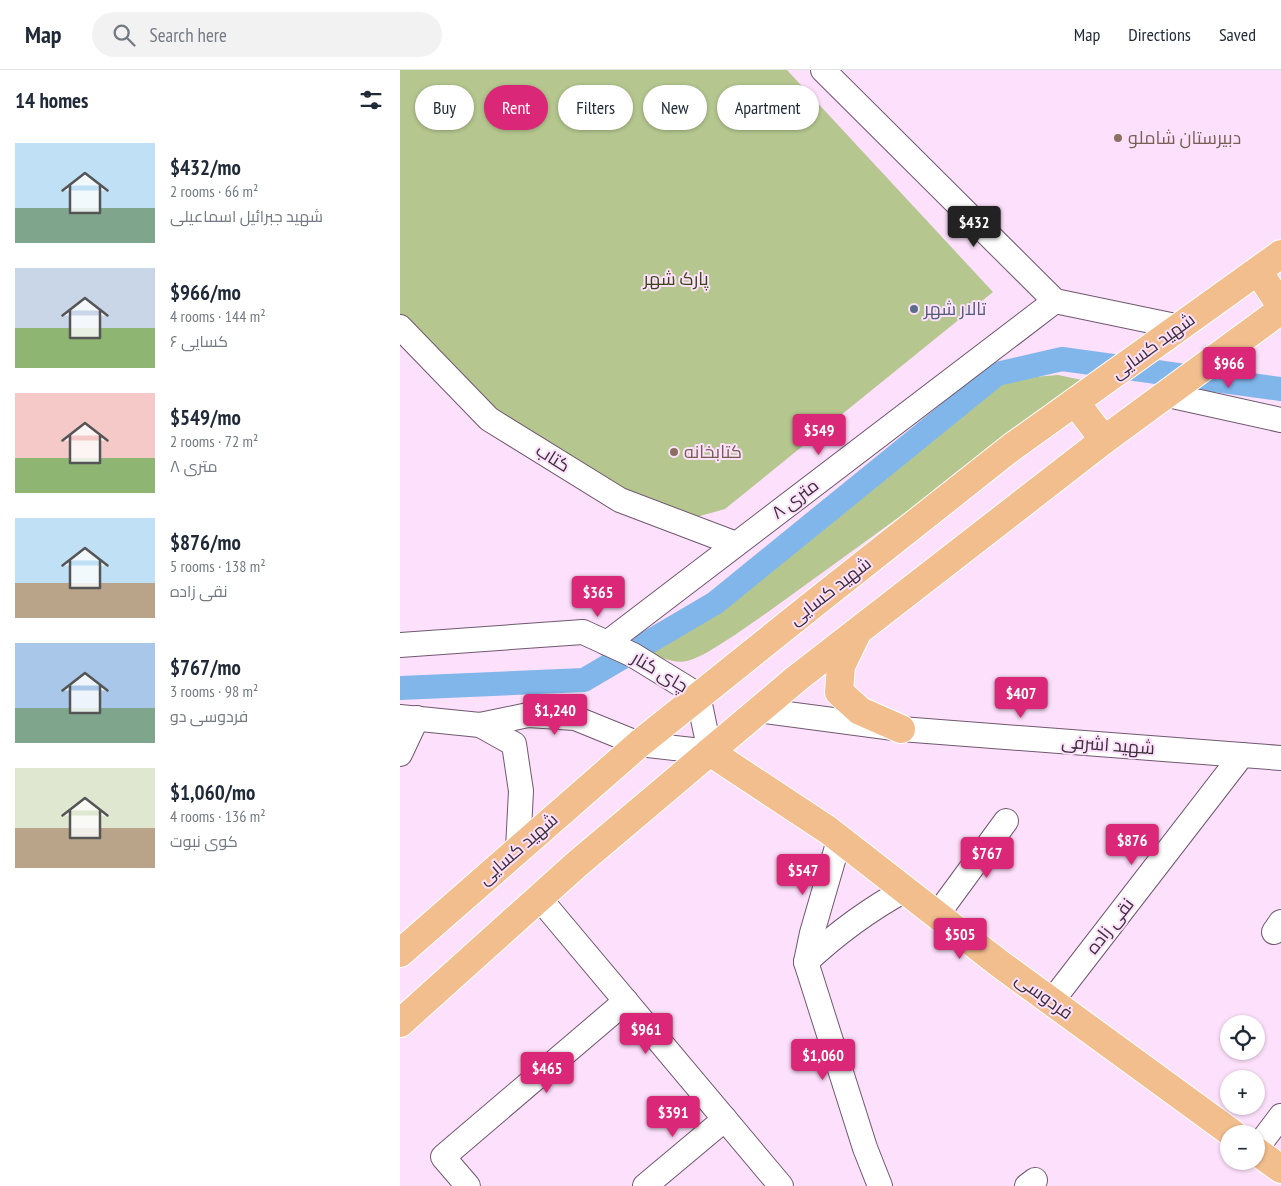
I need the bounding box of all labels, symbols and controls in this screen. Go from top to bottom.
search box [92,12,442,57]
text: Map [25,19,62,50]
icon: search [110,21,138,49]
text: Search here [150,23,227,47]
text: Map [1074,23,1100,46]
text: Directions [1128,23,1191,46]
text: Saved [1219,23,1256,46]
chip: Buy [415,85,474,130]
chip: Rent [484,85,548,130]
chip: Filters [558,85,633,130]
chip: New [643,85,707,130]
chip: Apartment [717,85,819,130]
icon: filters [357,86,385,114]
text: 14 homes [15,87,88,114]
place label: دبیرستان شاملو [1128,126,1241,149]
marker: دبیرستان شاملو [1112,132,1124,144]
text: $432/mo [170,154,241,181]
icon: home [55,163,115,223]
text: 2 rooms · 66 m² [170,181,258,201]
text: شهید جبرائیل اسماعیلی [170,206,323,226]
pin: $432 [944,206,1004,248]
text: $432 [959,212,989,232]
park label: پارک شهر [643,267,709,291]
text: $966/mo [170,279,241,306]
icon: home [55,288,115,348]
place label: تالار شهر [923,297,987,320]
marker: تالار شهر [908,303,920,315]
text: 4 rooms · 144 m² [170,306,266,326]
street label: شهید کسایی [1106,307,1199,384]
text: کسایی ۶ [170,331,228,351]
pin: $966 [1199,346,1259,389]
text: $966 [1214,353,1244,373]
text: $549/mo [170,404,241,431]
icon: home [55,413,115,473]
pin: $549 [789,414,849,456]
text: $549 [804,420,834,440]
text: 2 rooms · 72 m² [170,431,258,451]
street label: کتاب [532,438,575,477]
place label: کتابخانه [684,440,742,463]
marker: کتابخانه [668,446,680,458]
text: ۸ متری [170,456,218,476]
street label: ۸ متری [766,473,823,524]
text: $876/mo [170,529,241,556]
icon: home [55,538,115,598]
street label: شهید کسایی [784,551,875,630]
text: 5 rooms · 138 m² [170,556,266,576]
pin: $365 [568,576,628,618]
text: نقی زاده [170,581,228,601]
text: $365 [583,582,613,602]
street label: چای کنار [626,645,693,698]
text: $767/mo [170,654,241,681]
icon: home [55,663,115,723]
pin: $407 [991,676,1051,719]
text: 3 rooms · 98 m² [170,681,258,701]
text: $407 [1006,683,1036,703]
pin: $1,240 [514,694,596,736]
text: $1,240 [534,700,576,720]
text: فردوسی دو [170,706,248,726]
street label: شهید اشرفی [1061,730,1156,759]
text: $1,060/mo [170,779,255,806]
icon: home [55,788,115,848]
text: 4 rooms · 136 m² [170,806,266,826]
street label: شهید کسایی [473,808,562,890]
pin: $876 [1102,824,1162,866]
text: $876 [1117,830,1147,850]
text: کوی نبوت [170,831,238,851]
pin: $767 [957,836,1017,879]
text: $767 [972,843,1002,863]
pin: $547 [773,854,833,896]
text: $547 [788,860,818,880]
street label: نقی زاده [1081,893,1139,958]
pin: $505 [930,918,990,960]
text: $505 [945,924,975,944]
street label: فردوسی [1011,967,1078,1024]
pin: $961 [616,1012,676,1055]
map controls [1220,1015,1265,1170]
button: locate [1220,1015,1265,1060]
text: $961 [631,1019,661,1039]
pin: $1,060 [782,1038,864,1081]
text: $1,060 [802,1045,844,1065]
pin: $465 [517,1052,577,1094]
text: $465 [532,1058,562,1078]
button: + [1220,1070,1265,1115]
pin: $391 [643,1096,703,1138]
text: $391 [658,1102,688,1122]
button: − [1220,1125,1265,1170]

